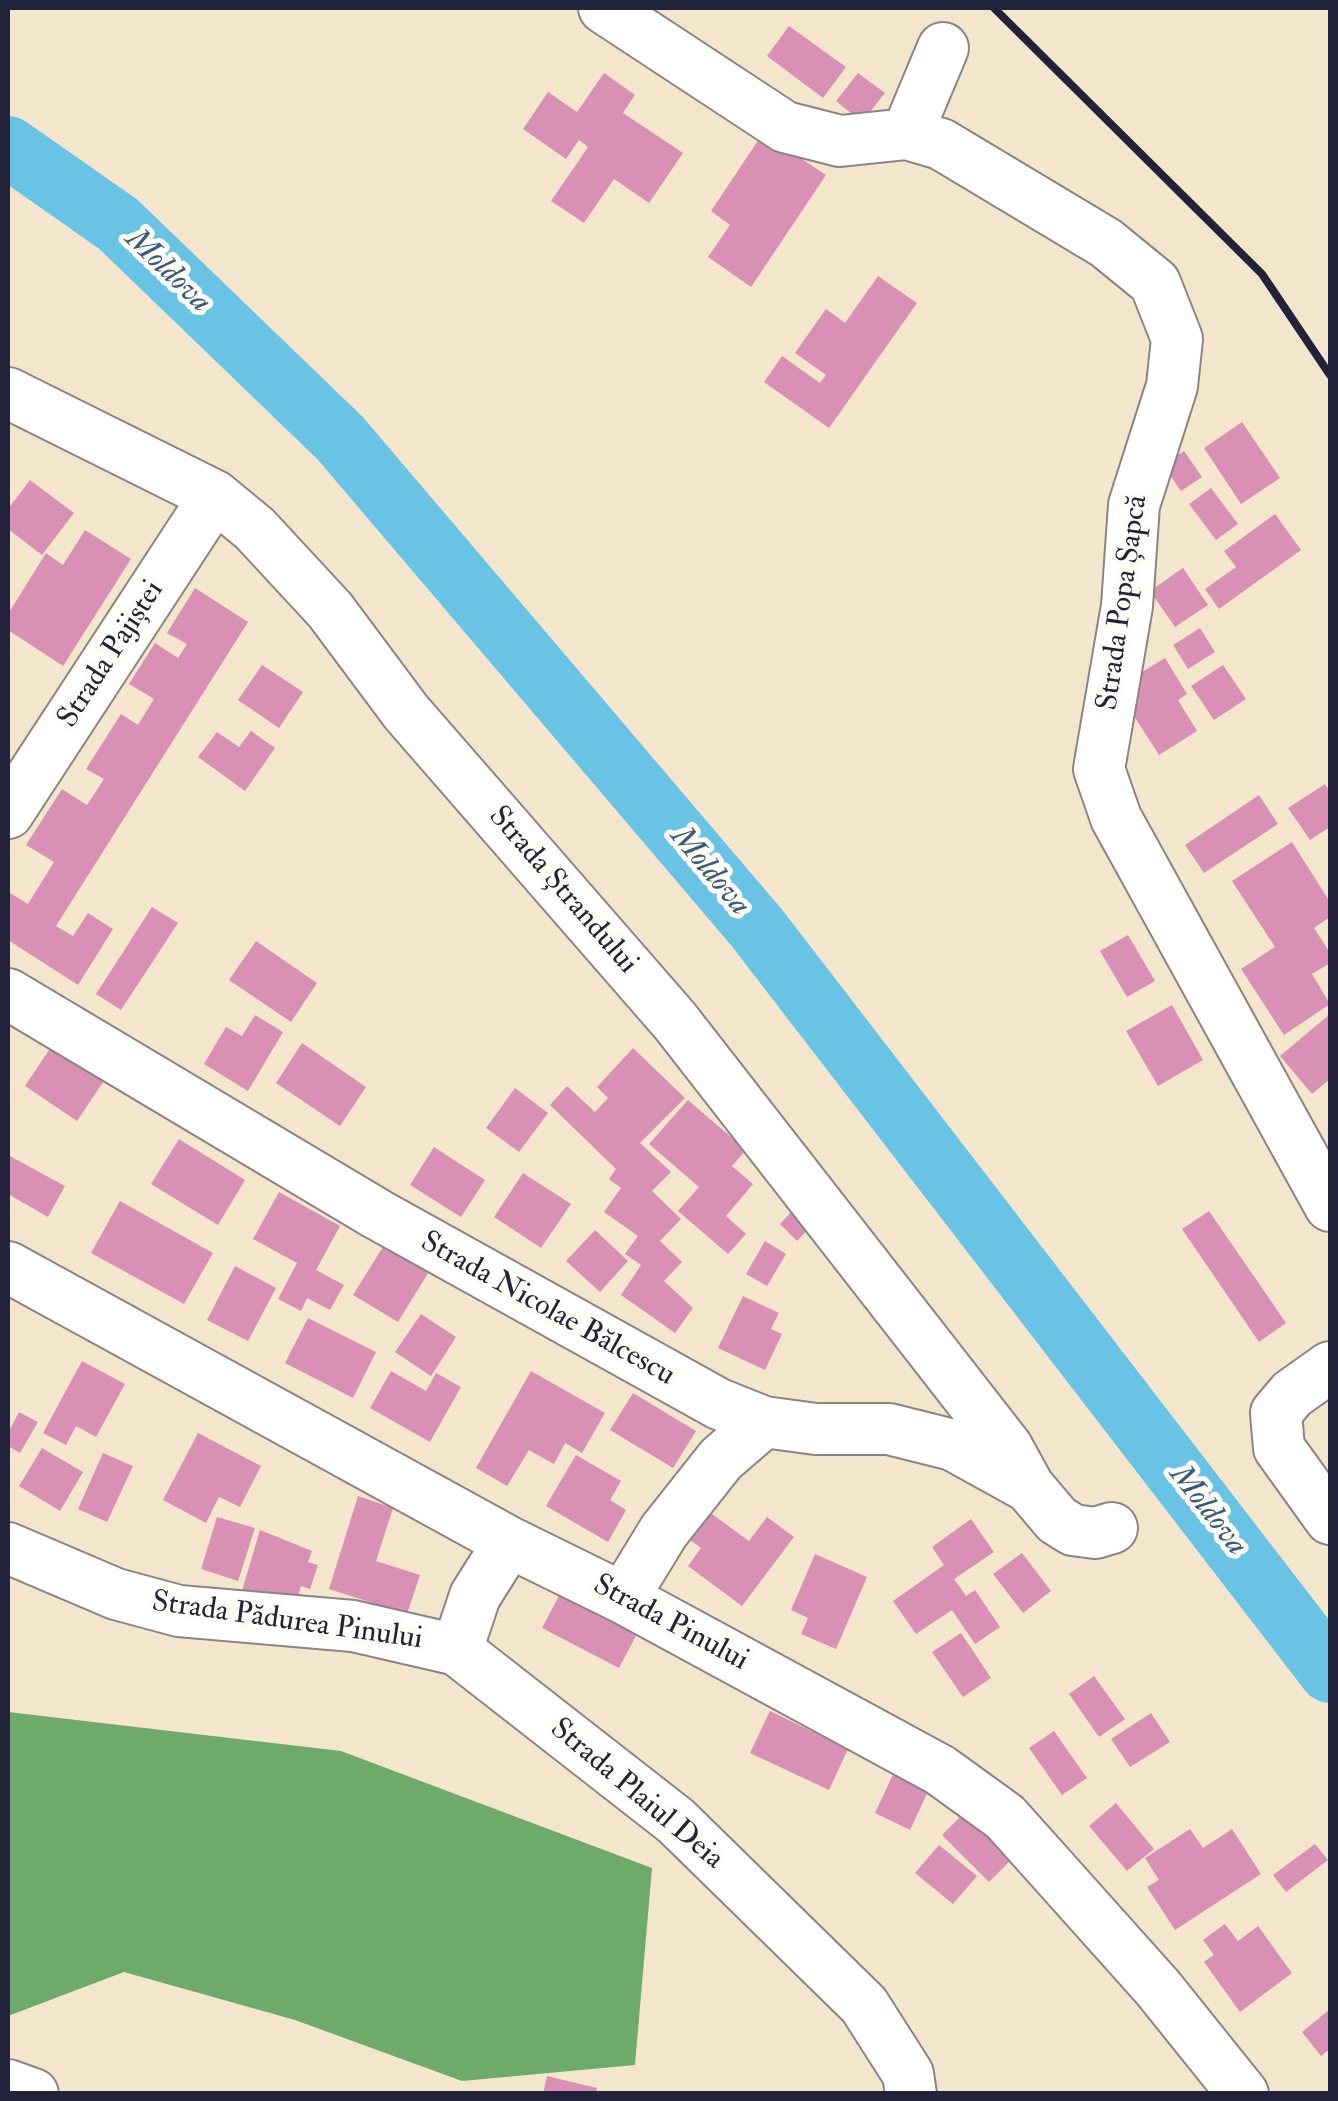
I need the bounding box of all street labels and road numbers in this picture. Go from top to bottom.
street label: Strada Popa Șapcă [1091,493,1157,713]
street label: Strada Pajiștei [51,575,173,735]
street label: Strada Ștrandului [480,800,644,982]
street label: Strada Nicolae Bălcescu [414,1225,680,1395]
street label: Strada Pinului [586,1568,754,1680]
street label: Strada Pădurea Pinului [149,1585,425,1659]
street label: Strada Plaiul Deia [542,1712,730,1878]

